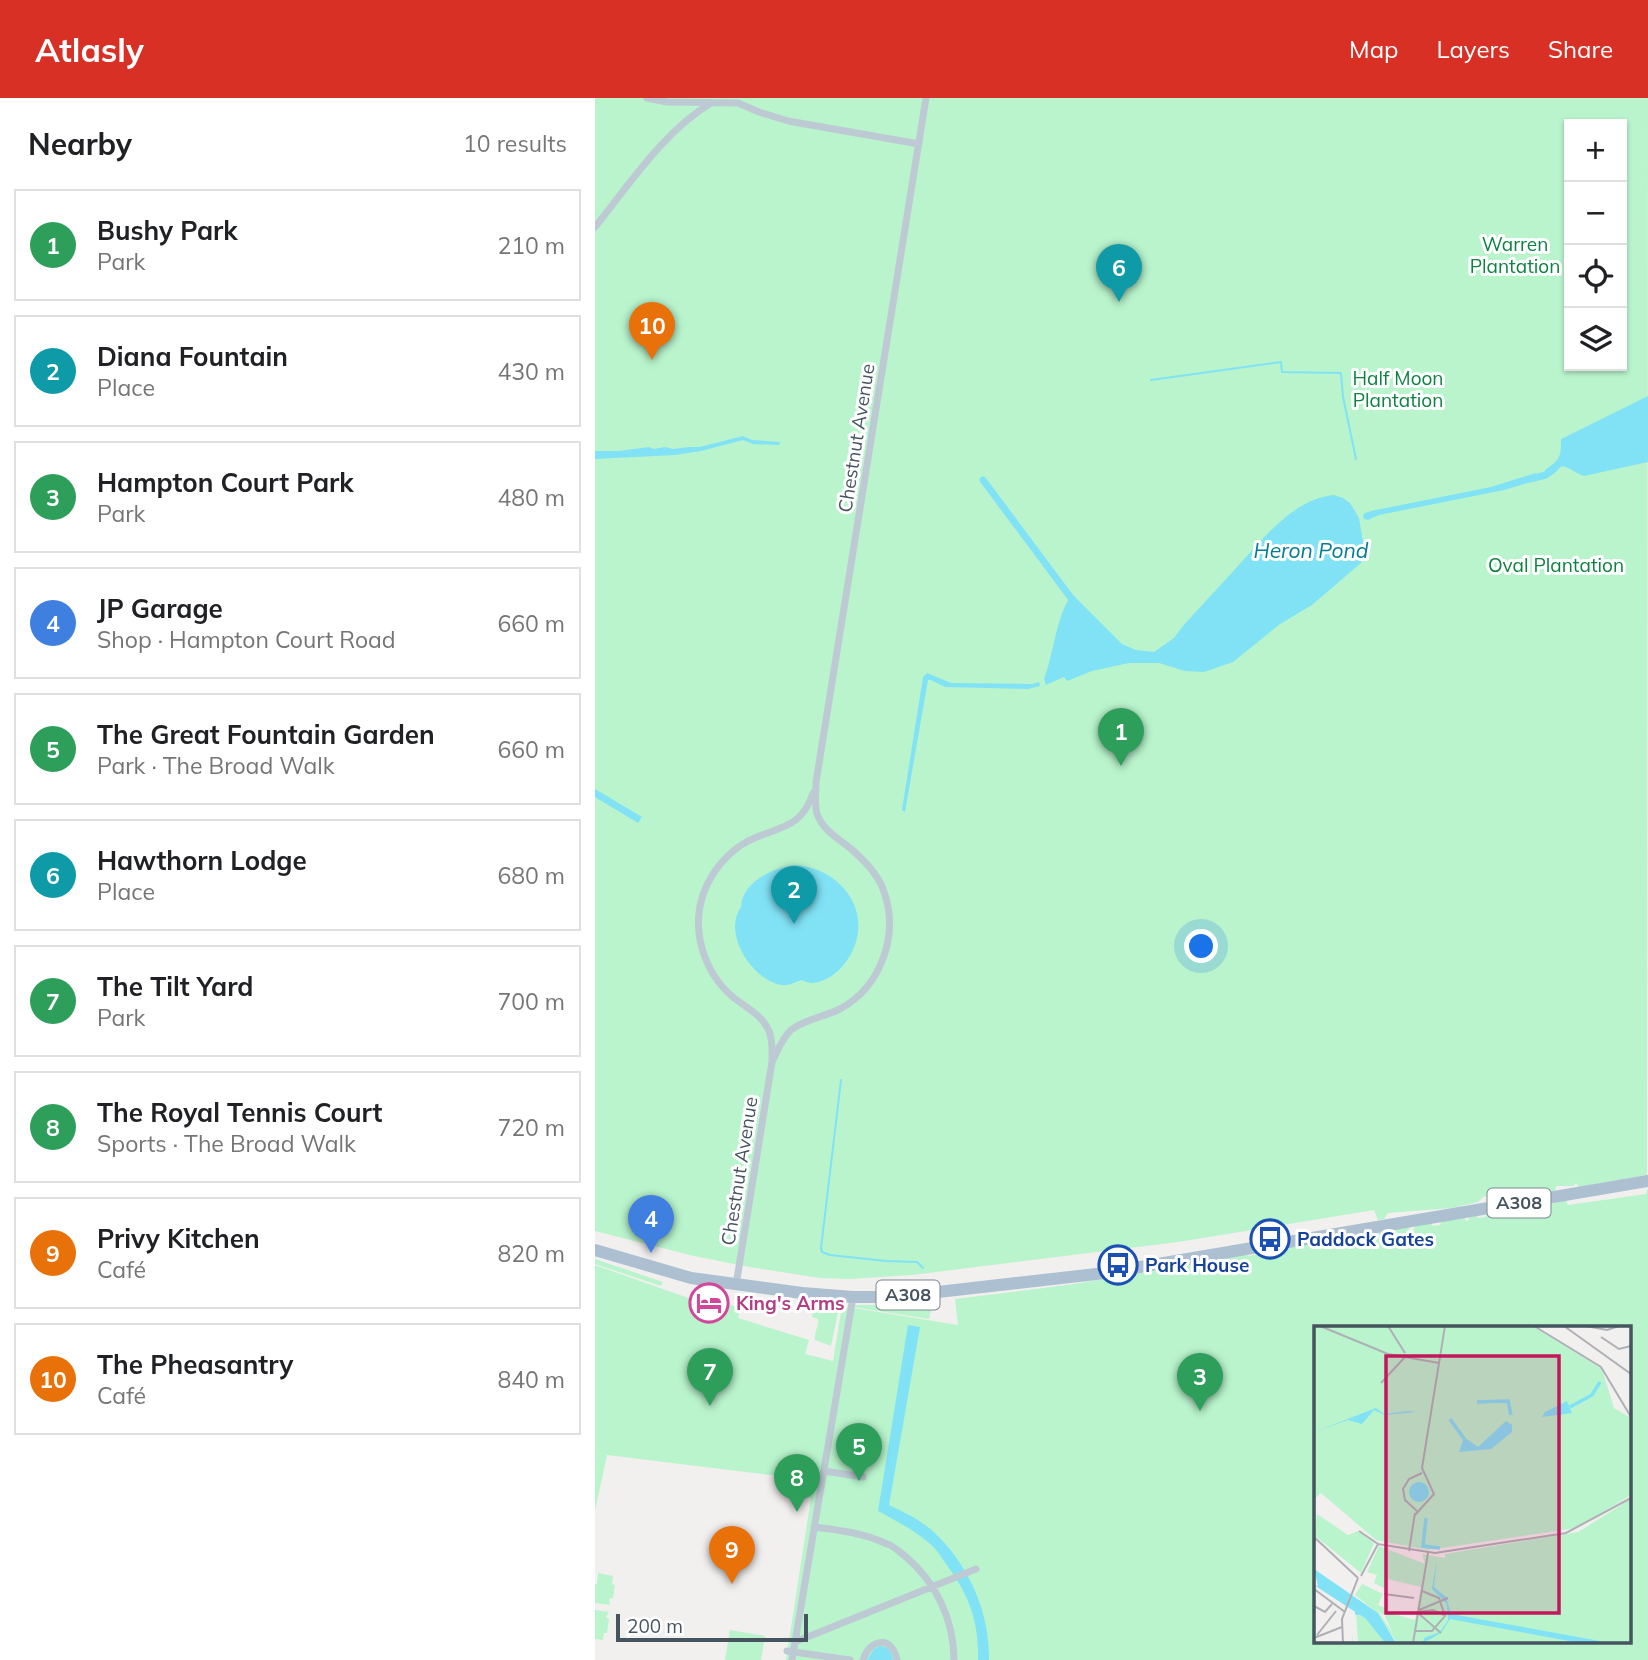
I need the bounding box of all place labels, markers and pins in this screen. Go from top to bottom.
pin: 6 [1096,244,1142,302]
pin: 10 [629,302,675,360]
pin: 1 [1098,708,1144,766]
pin: 2 [771,866,817,924]
pin: 4 [628,1195,674,1253]
bus stop icon: Paddock Gates [1249,1218,1291,1260]
place label: Paddock Gates [1297,1227,1434,1251]
bus stop icon: Park House [1097,1244,1139,1286]
place label: Park House [1145,1253,1249,1277]
hotel icon: King's Arms [688,1282,730,1324]
place label: King's Arms [736,1291,845,1315]
pin: 7 [687,1348,733,1406]
pin: 3 [1177,1353,1223,1411]
pin: 5 [836,1423,882,1481]
pin: 8 [774,1454,820,1512]
pin: 9 [709,1526,755,1584]

